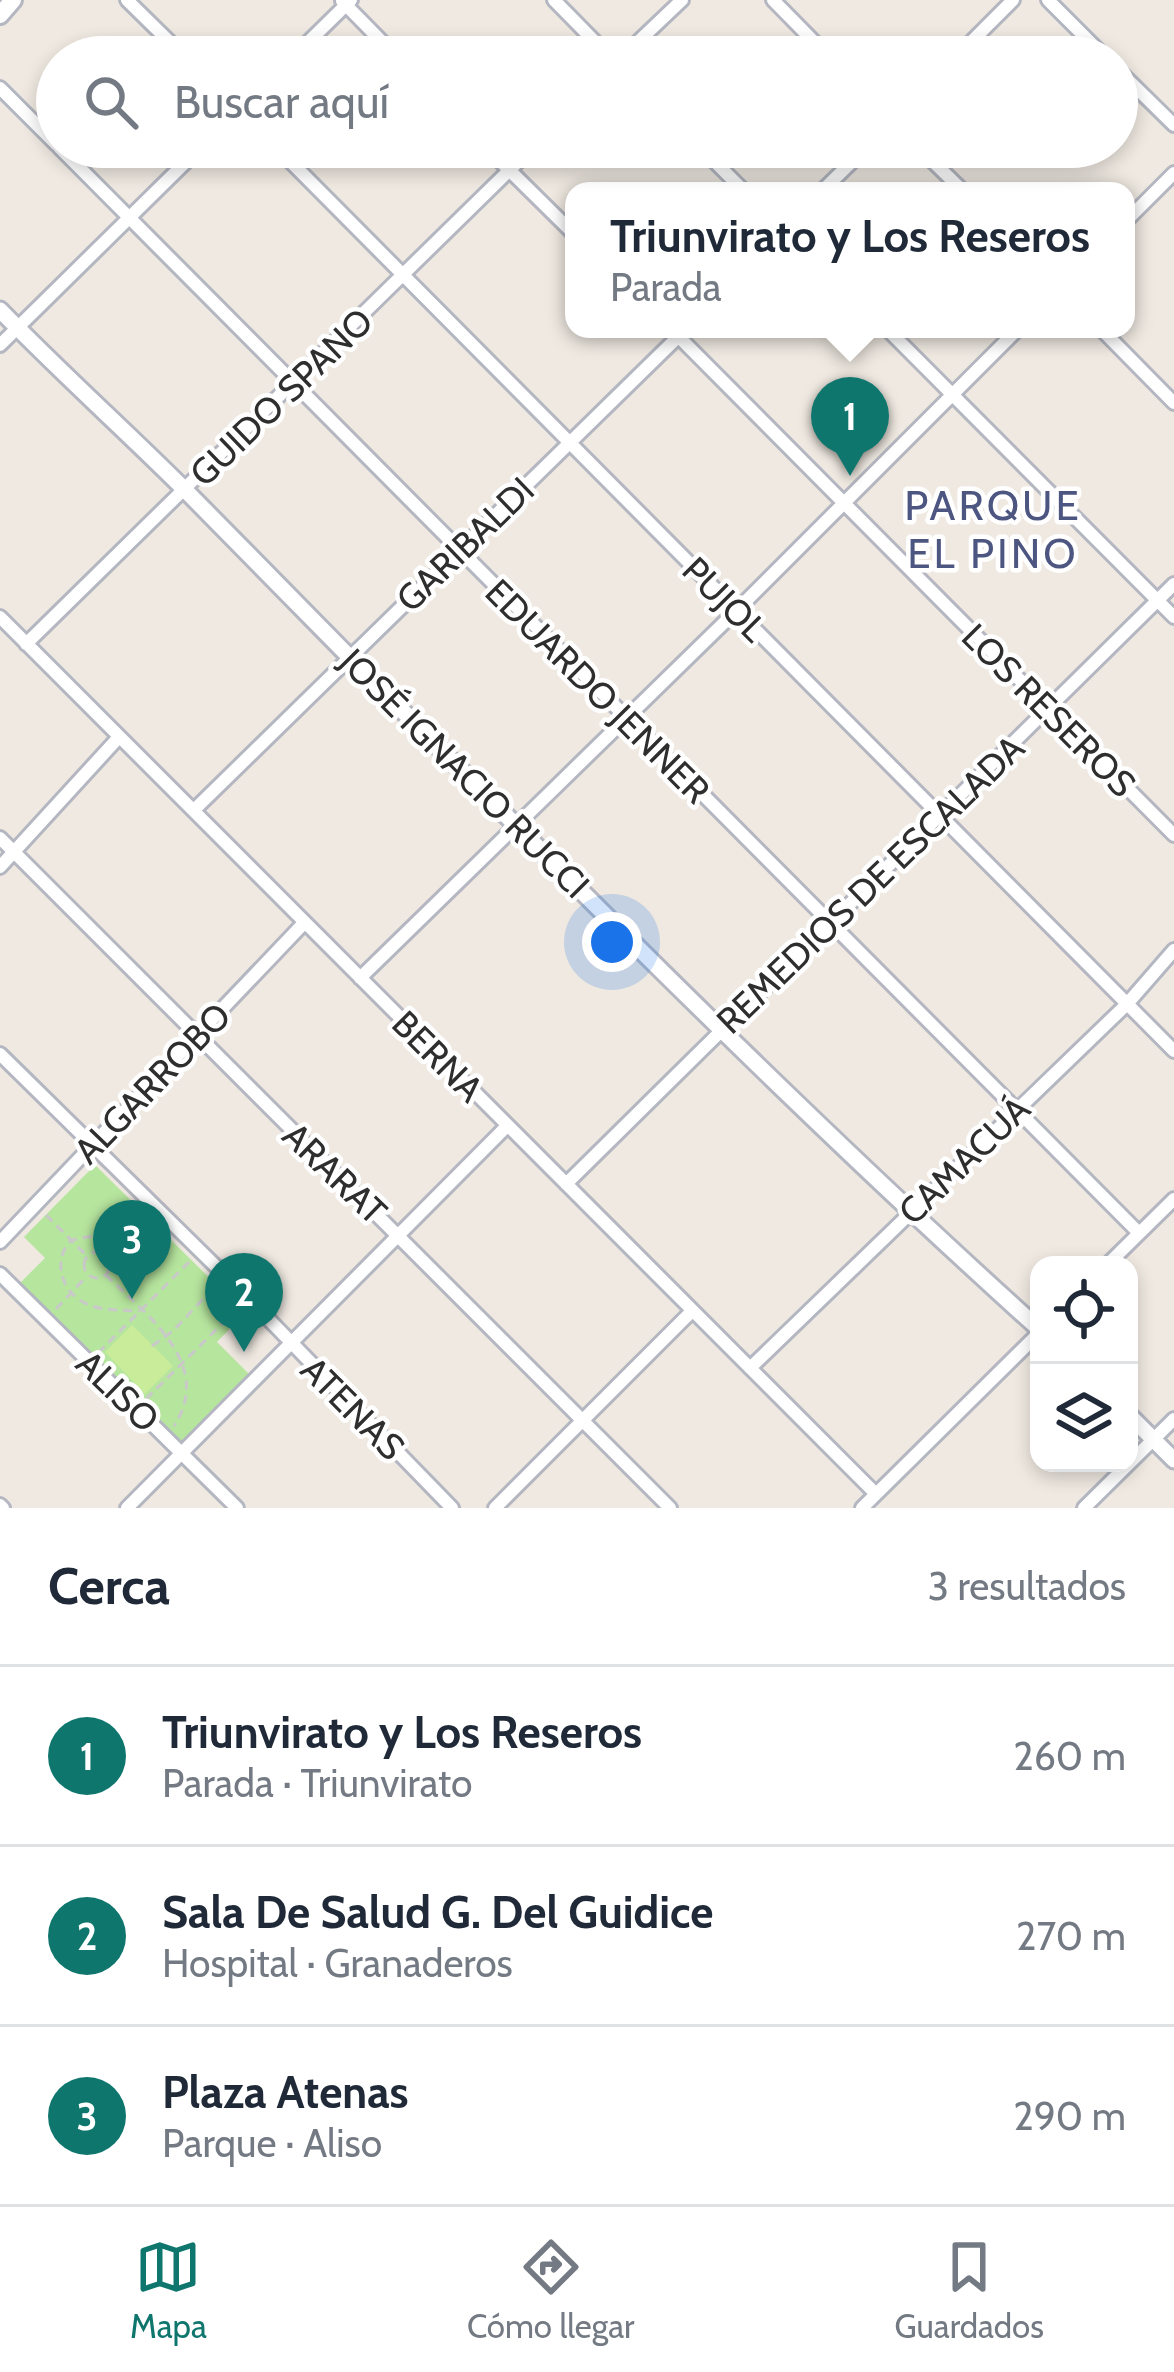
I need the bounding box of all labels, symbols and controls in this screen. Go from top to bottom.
search box [36,36,1138,168]
icon: search [78,69,144,135]
text: Buscar aquí [174,75,389,129]
popup [565,182,1135,338]
text: Triunvirato y Los Reseros [610,209,1090,263]
text: Parada [610,263,722,311]
street label: GUIDO SPANO [181,299,381,495]
pin: 1 [811,377,889,476]
street label: GARIBALDI [387,468,543,620]
district label: PARQUE EL PINO [904,479,1082,579]
street label: PUJOL [674,548,776,650]
street label: EDUARDO JENNER [477,570,719,812]
street label: LOS RESEROS [953,614,1145,806]
street label: JOSÉ IGNACIO RUCCI [330,638,599,907]
street label: REMEDIOS DE ESCALADA [707,726,1033,1042]
your location [582,912,642,972]
street label: ALGARROBO [65,994,239,1172]
street label: BERNA [383,1001,493,1111]
street label: CAMACUÁ [889,1087,1039,1233]
street label: ARARAT [274,1113,396,1233]
pin: 3 [93,1200,171,1299]
pin: 2 [205,1253,283,1352]
map controls [1030,1256,1138,1472]
button: locate [1030,1256,1138,1364]
street label: ALISO [67,1341,169,1441]
street label: ATENAS [292,1347,414,1469]
button: layers [1030,1364,1138,1472]
text: Cerca [48,1555,170,1617]
text: 3 resultados [928,1562,1126,1610]
text: Triunvirato y Los Reseros [162,1705,642,1759]
text: 1 [80,1732,94,1780]
text: 260 m [1013,1732,1126,1780]
text: Parada · Triunvirato [162,1759,472,1807]
text: Sala De Salud G. Del Guidice [162,1885,714,1939]
text: 2 [77,1912,97,1960]
text: 270 m [1016,1912,1126,1960]
text: Hospital · Granaderos [162,1939,513,1987]
text: Plaza Atenas [162,2065,409,2119]
text: 3 [76,2092,98,2140]
text: 290 m [1013,2092,1126,2140]
text: Parque · Aliso [162,2119,382,2167]
tab: Mapa [130,2234,207,2346]
tab: Cómo llegar [467,2234,634,2346]
tab: Guardados [895,2234,1044,2346]

